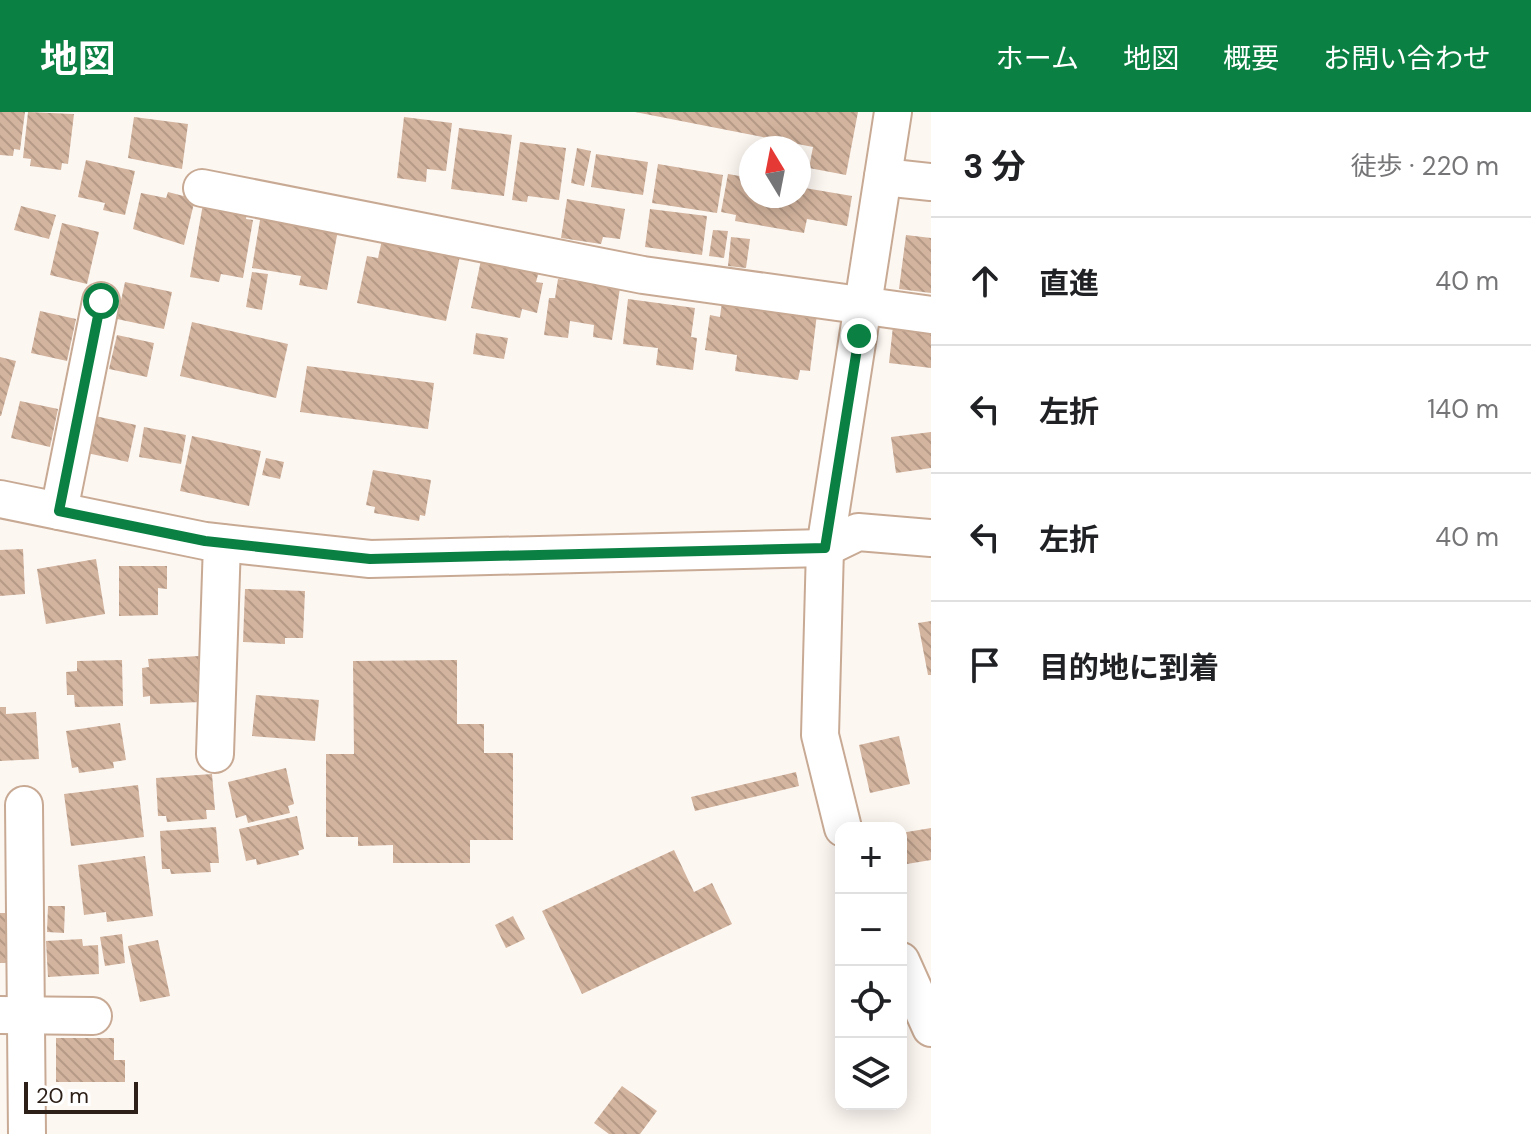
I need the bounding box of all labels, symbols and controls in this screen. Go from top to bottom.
text: 地図 [40,34,116,84]
text: ホーム [996,40,1079,77]
text: 地図 [1123,40,1179,77]
text: 概要 [1223,40,1279,77]
text: お問い合わせ [1323,40,1491,77]
north arrow [739,136,811,208]
text: 3 分 [963,144,1026,189]
text: 徒歩 · 220 m [1350,149,1499,183]
icon: ahead [963,259,1007,303]
text: 直進 [1039,264,1099,303]
text: 40 m [1435,264,1499,298]
route start [83,283,119,319]
route end [841,318,877,354]
icon: left [963,387,1007,431]
text: 左折 [1039,392,1099,431]
text: 140 m [1427,392,1499,426]
icon: left [963,515,1007,559]
text: 左折 [1039,520,1099,559]
text: 40 m [1435,520,1499,554]
icon: arrive [963,643,1007,687]
text: 目的地に到着 [1039,648,1219,687]
map controls [835,822,907,1110]
button: + [835,822,907,894]
button: − [835,894,907,966]
button: locate [835,966,907,1038]
button: layers [835,1038,907,1110]
scale bar [24,1078,138,1114]
text: 20 m [36,1081,89,1110]

